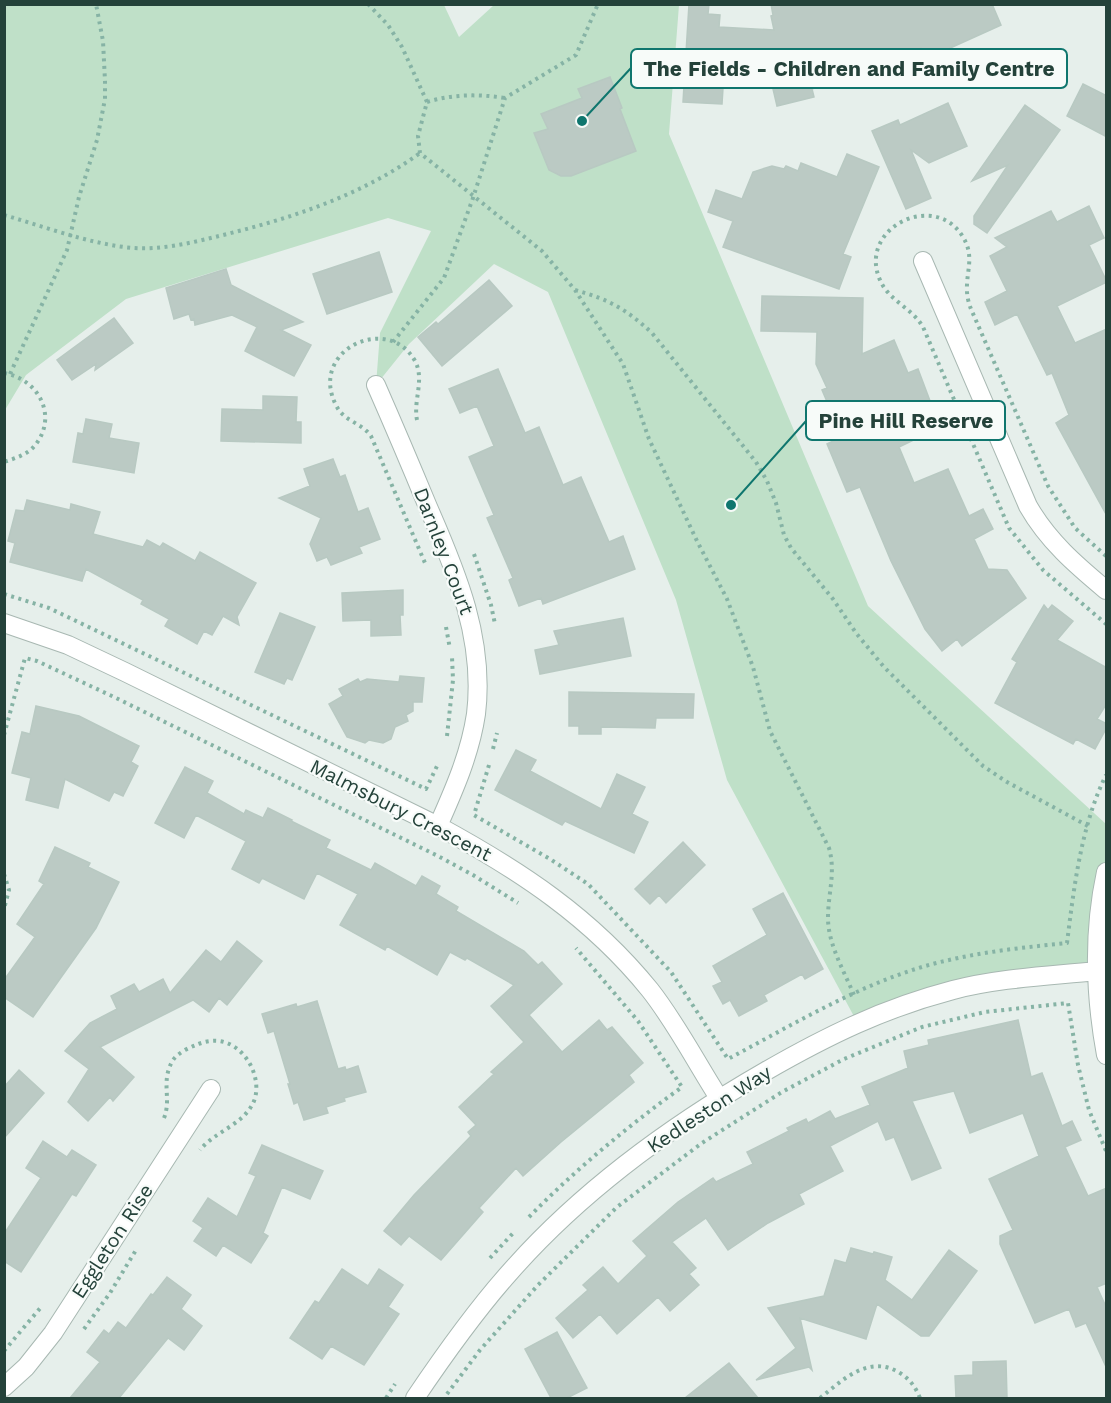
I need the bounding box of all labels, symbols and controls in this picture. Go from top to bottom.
callout: The Fields - Children and Family Centre [631,49,1067,88]
text: The Fields - Children and Family Centre [643,56,1055,81]
callout: Pine Hill Reserve [806,401,1005,440]
text: Pine Hill Reserve [818,408,994,433]
street label: Darnley Court [409,484,479,618]
street label: Malmsbury Crescent [306,754,496,867]
street label: Kedleston Way [642,1060,776,1158]
street label: Eggleton Rise [66,1179,158,1303]

